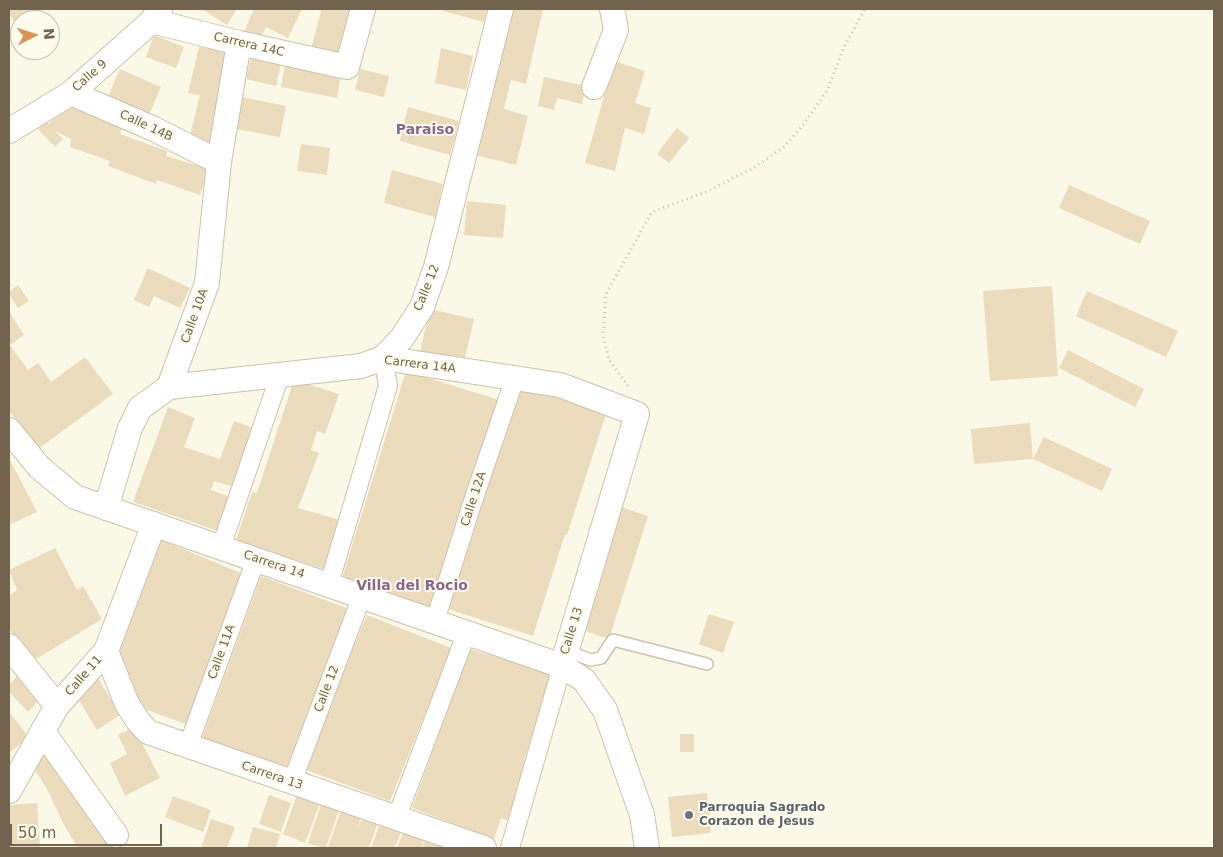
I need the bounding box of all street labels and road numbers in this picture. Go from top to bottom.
street label: Carrera 14C [212,30,286,60]
street label: Calle 9 [70,57,110,95]
street label: Calle 14B [117,107,175,145]
street label: Calle 12 [411,263,443,313]
street label: Calle 10A [178,287,212,345]
street label: Carrera 14A [383,353,457,377]
street label: Calle 12A [458,470,490,528]
street label: Carrera 14 [241,548,307,582]
street label: Calle 13 [558,606,586,656]
street label: Calle 11A [205,623,239,681]
street label: Calle 11 [63,653,105,699]
street label: Calle 12 [312,664,342,714]
street label: Carrera 13 [239,759,305,793]

